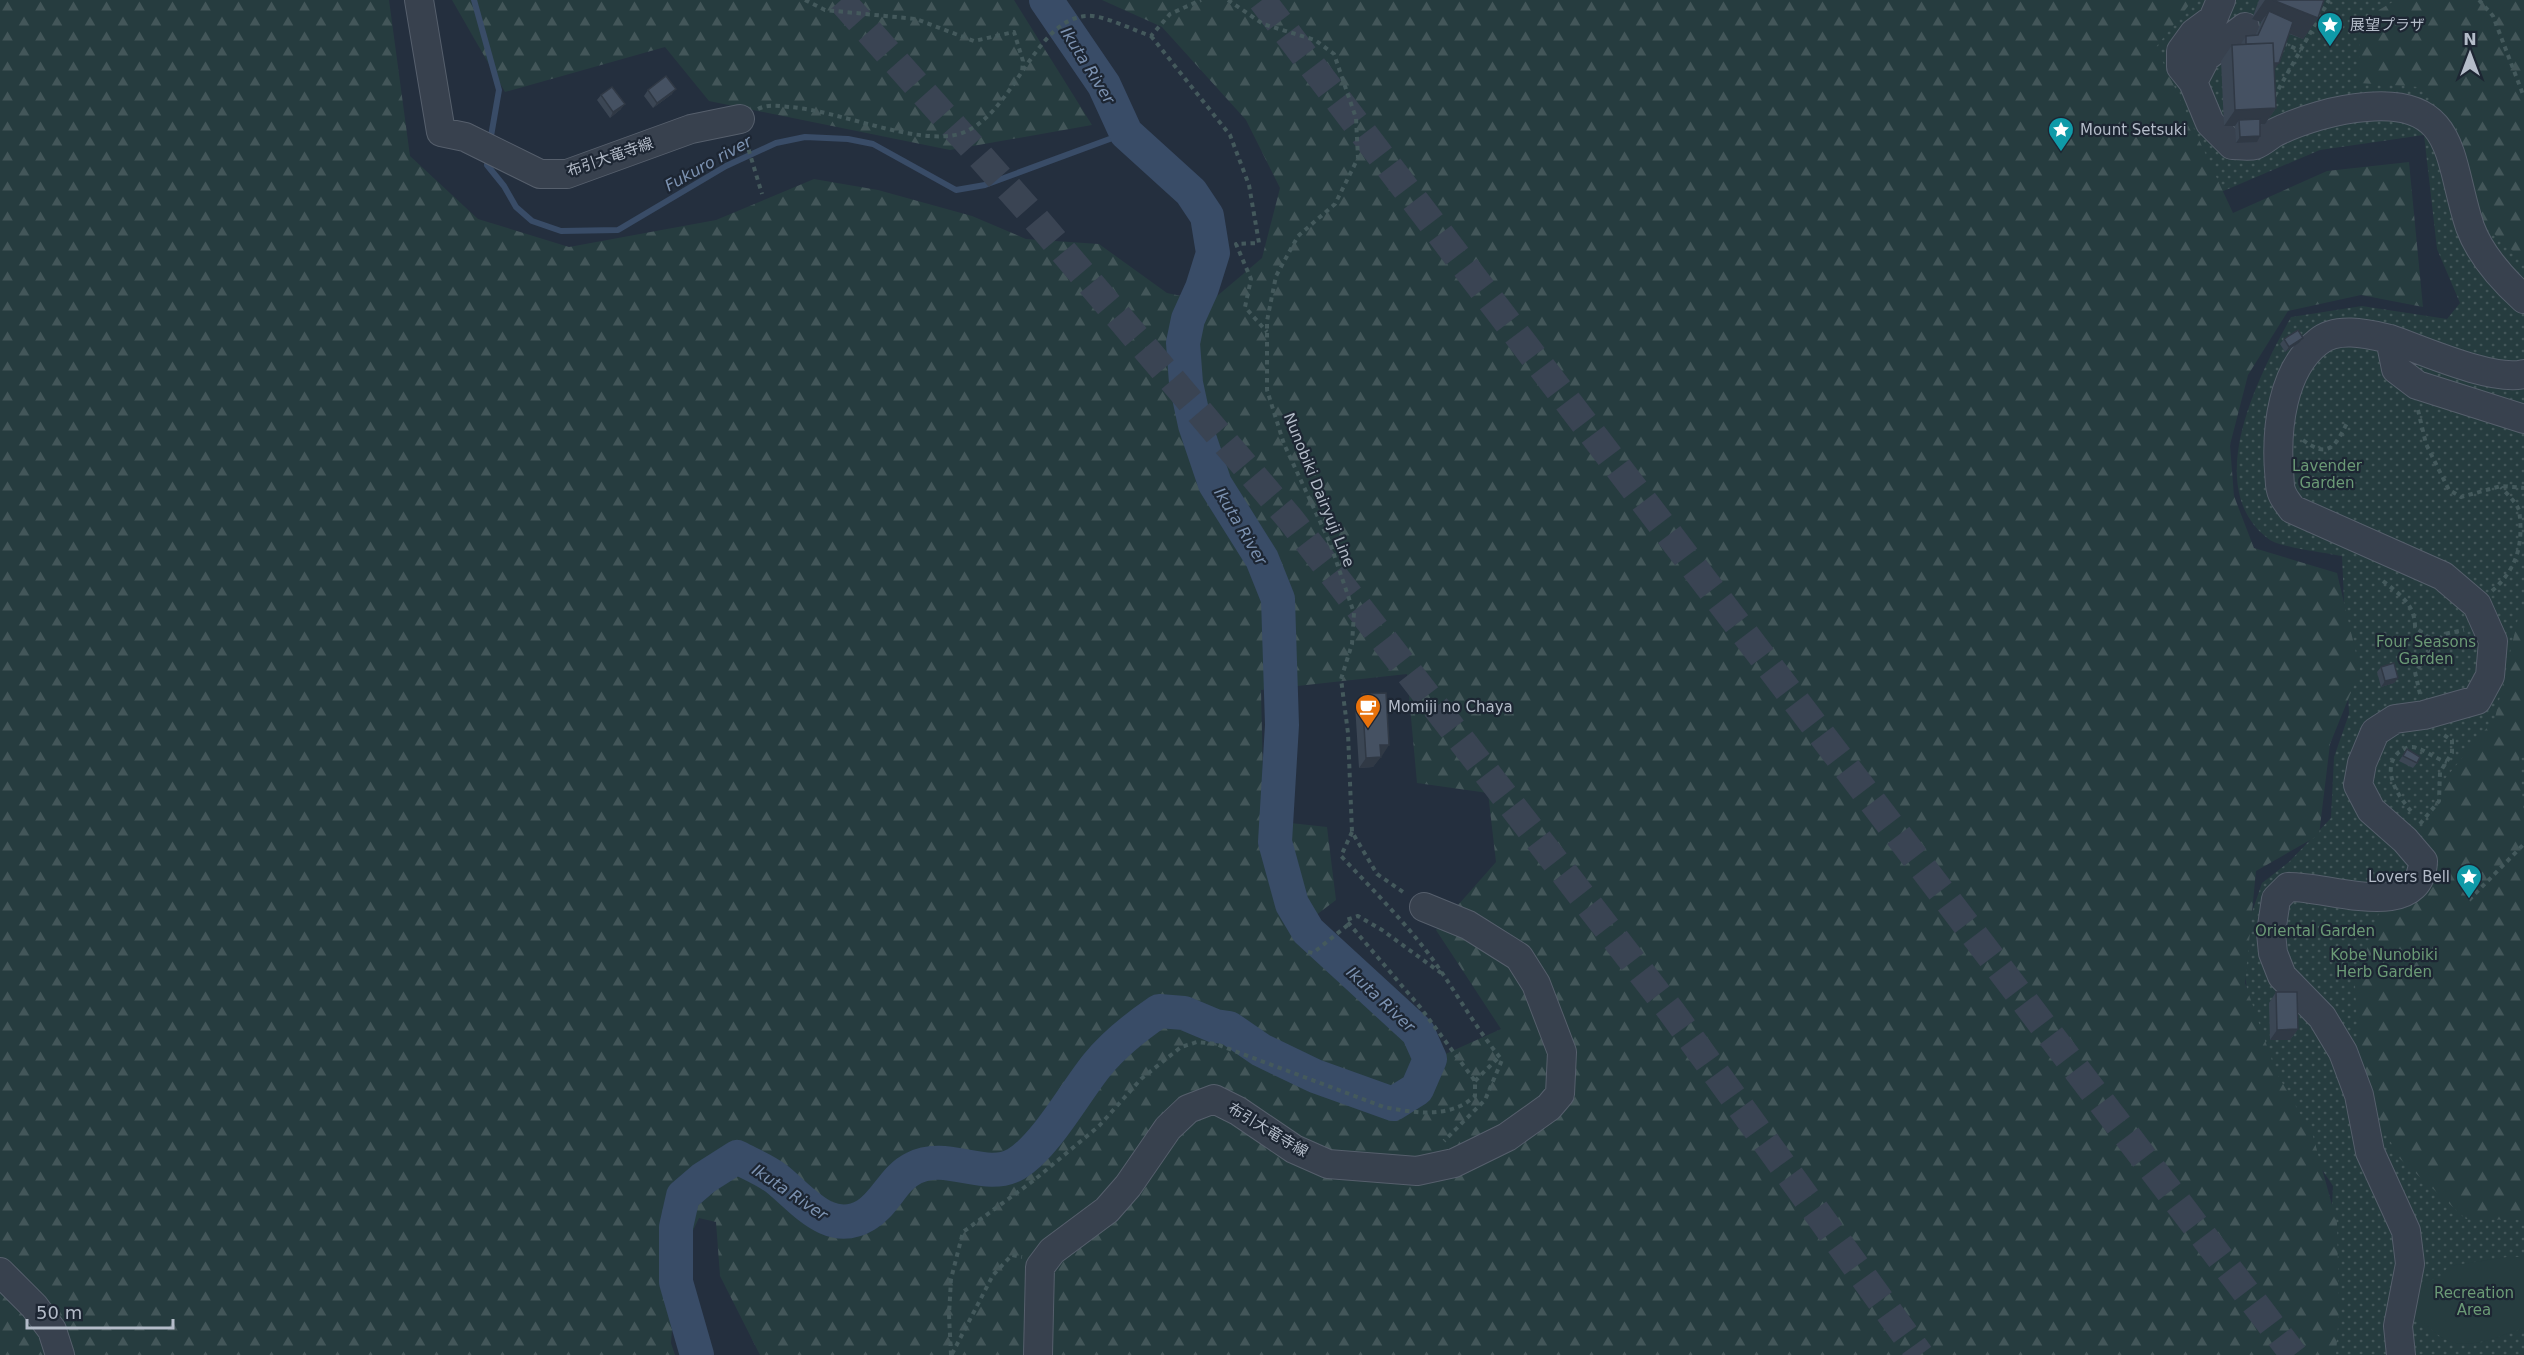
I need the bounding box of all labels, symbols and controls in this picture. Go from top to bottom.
place icon: 展望プラザ [2315,10,2345,48]
place label: 展望プラザ [2350,16,2425,34]
water label: Ikuta River [1057,23,1119,108]
north arrow [2440,24,2500,84]
text: N [2463,30,2477,49]
place icon: Mount Setsuki [2046,115,2076,153]
place label: Mount Setsuki [2080,121,2187,139]
water label: Fukuro river [661,131,756,195]
street label: 布引大竜寺線 [565,134,655,180]
street label: Nunobiki Dairyuji Line [1280,410,1358,570]
park label: Lavender Garden [2292,457,2363,492]
water label: Ikuta River [1210,484,1272,570]
park label: Four Seasons Garden [2376,633,2476,668]
cafe icon: Momiji no Chaya [1353,692,1383,730]
place label: Momiji no Chaya [1388,698,1513,716]
place icon: Lovers Bell [2454,862,2484,900]
place label: Lovers Bell [2368,868,2450,886]
park label: Oriental Garden [2255,922,2375,940]
park label: Kobe Nunobiki Herb Garden [2330,946,2438,981]
water label: Ikuta River [1342,963,1420,1037]
street label: 布引大竜寺線 [1225,1099,1311,1161]
water label: Ikuta River [748,1160,832,1225]
park label: Recreation Area [2434,1284,2514,1319]
scale bar [27,1292,172,1330]
text: 50 m [36,1302,82,1323]

